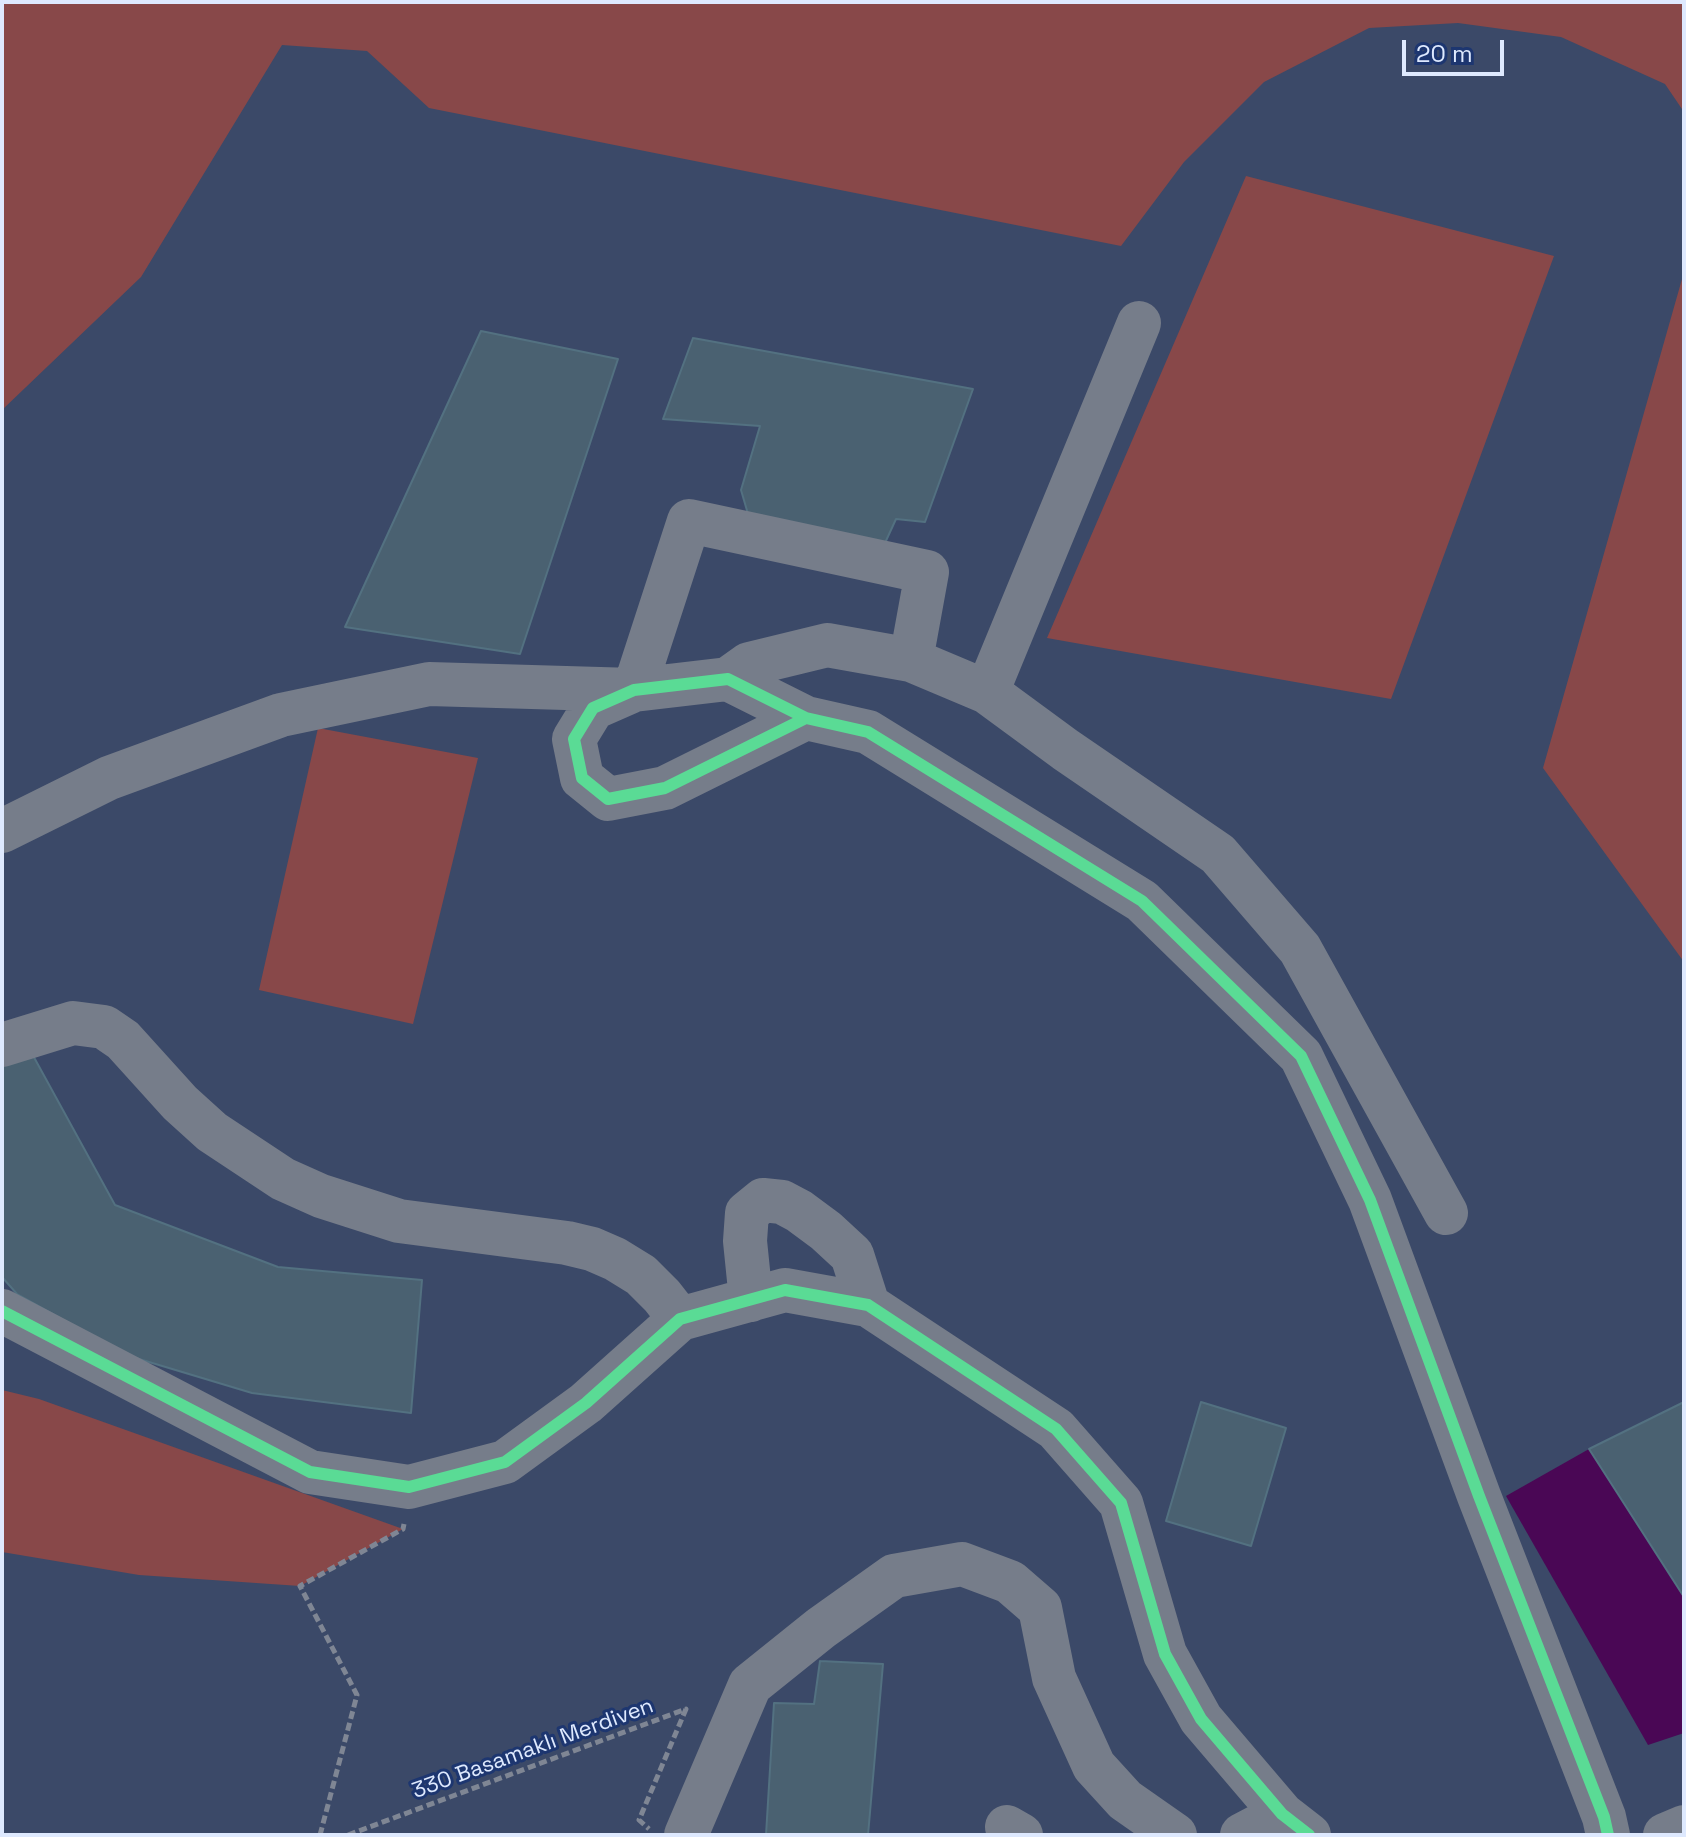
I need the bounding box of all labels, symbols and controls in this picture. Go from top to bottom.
scale bar [1406,24,1508,74]
text: 20 m [1416,38,1473,69]
street label: 330 Basamaklı Merdiven [409,1693,657,1805]

